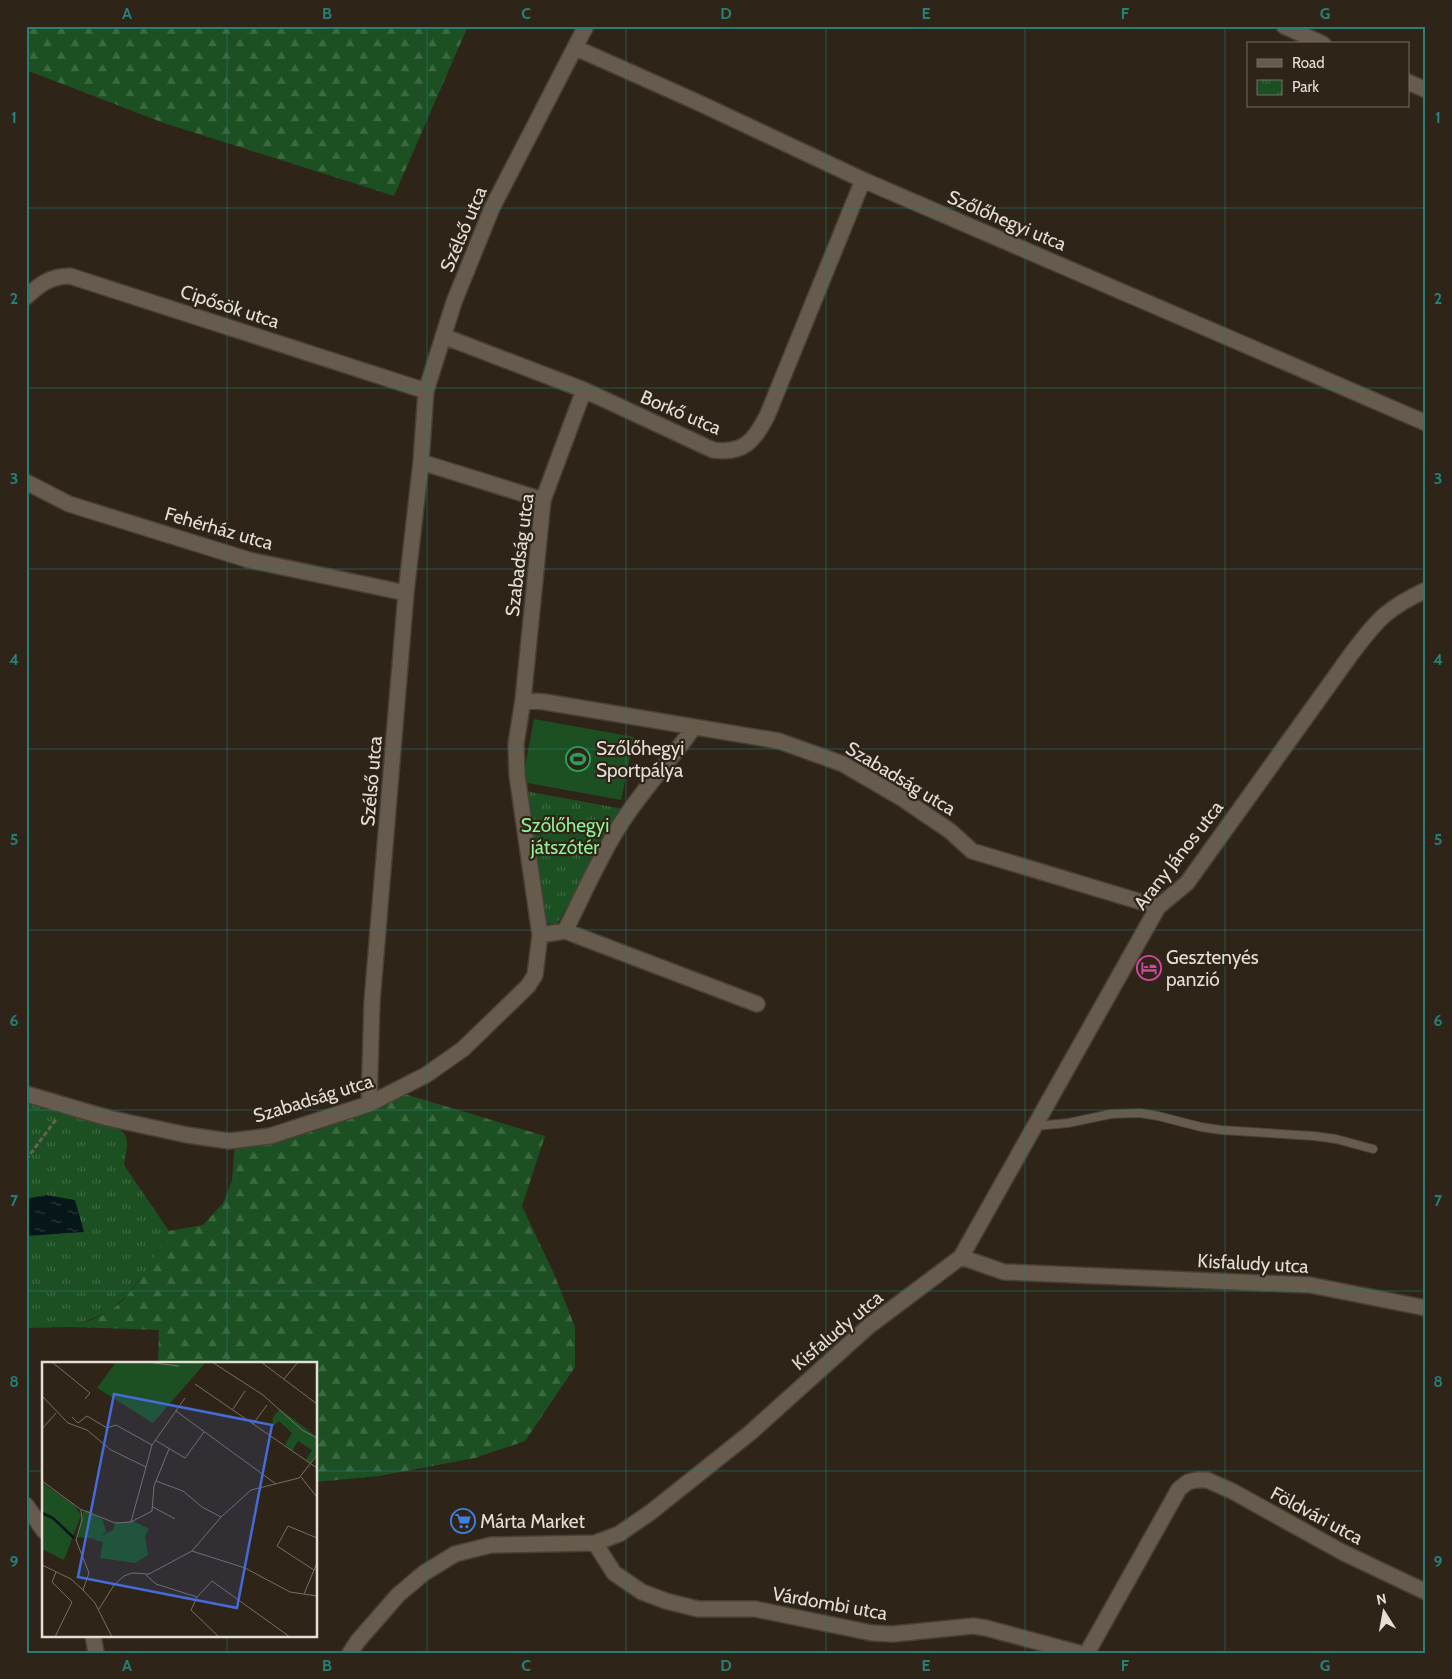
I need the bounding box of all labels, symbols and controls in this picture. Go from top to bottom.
text: A [122,4,132,23]
text: B [322,4,332,23]
text: C [521,4,531,23]
text: D [720,4,732,23]
text: E [921,4,931,23]
text: F [1121,4,1130,23]
text: G [1320,4,1330,23]
legend [1247,42,1410,108]
text: Road [1292,54,1325,72]
text: Park [1292,78,1319,96]
text: 1 [11,108,17,127]
text: 1 [1435,108,1441,127]
street label: Szélső utca [435,183,492,275]
street label: Szőlőhegyi utca [944,185,1070,256]
street label: Cipősök utca [178,280,282,333]
text: 2 [10,289,18,308]
text: 2 [1434,289,1442,308]
street label: Borkő utca [637,385,724,440]
text: 3 [10,469,18,488]
text: 3 [1434,469,1442,488]
street label: Szabadság utca [501,492,538,618]
street label: Fehérház utca [162,502,276,555]
text: 4 [9,650,19,669]
text: 4 [1433,650,1443,669]
street label: Szélső utca [356,735,387,827]
place label: Szőlőhegyi Sportpálya [596,737,684,782]
street label: Szabadság utca [842,737,960,820]
sports icon: Szőlőhegyi Sportpálya [565,746,591,772]
street label: Arany János utca [1129,796,1228,914]
park label: Szőlőhegyi játszótér [521,814,609,859]
text: 5 [10,830,18,849]
text: 5 [1434,830,1442,849]
place label: Gesztenyés panzió [1166,946,1259,991]
hotel icon: Gesztenyés panzió [1136,955,1162,981]
text: 6 [10,1011,19,1030]
text: 6 [1434,1011,1443,1030]
street label: Szabadság utca [251,1069,376,1128]
text: 7 [10,1191,19,1210]
text: 7 [1434,1191,1443,1210]
street label: Kisfaludy utca [1197,1249,1309,1278]
street label: Kisfaludy utca [787,1286,887,1375]
inset map [42,1362,318,1636]
text: 8 [9,1372,19,1391]
text: 8 [1433,1372,1443,1391]
street label: Földvári utca [1267,1482,1367,1549]
supermarket icon: Márta Market [450,1508,476,1534]
place label: Márta Market [480,1510,585,1533]
text: 9 [10,1552,19,1571]
text: 9 [1434,1552,1443,1571]
street label: Várdombi utca [771,1582,889,1625]
north arrow [1360,1586,1410,1636]
text: N [1375,1589,1388,1609]
text: A [122,1656,132,1675]
text: B [322,1656,332,1675]
text: C [521,1656,531,1675]
text: D [720,1656,732,1675]
text: E [921,1656,931,1675]
text: F [1121,1656,1130,1675]
text: G [1320,1656,1330,1675]

